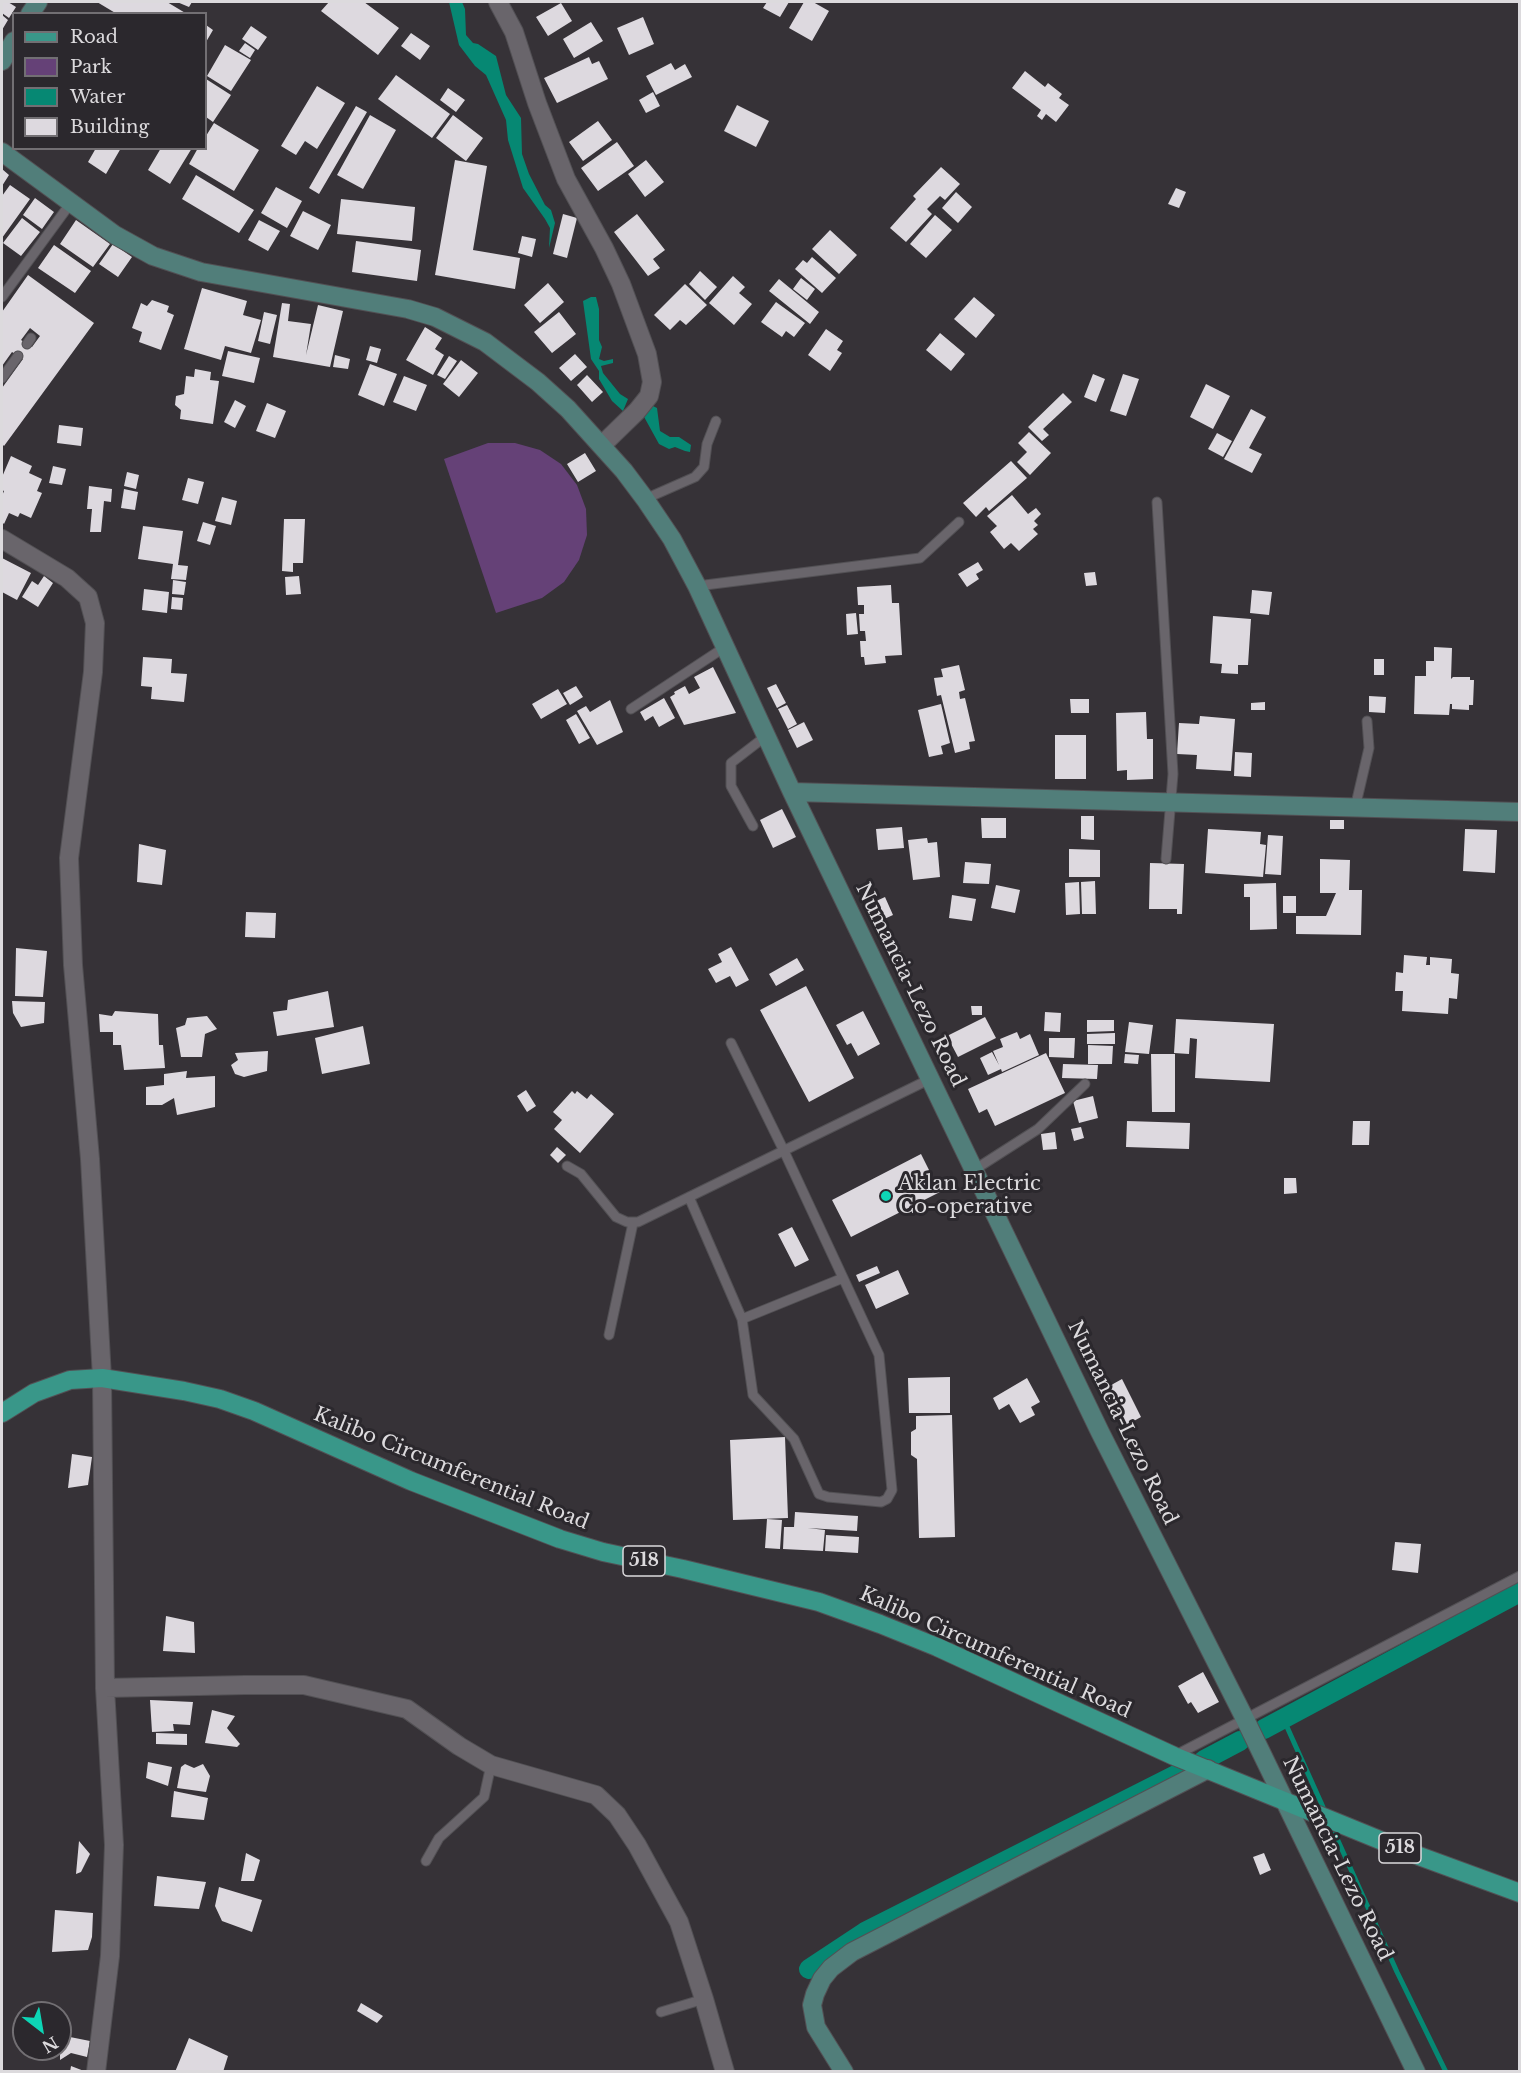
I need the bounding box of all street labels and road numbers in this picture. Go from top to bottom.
street label: Numancia-Lezo Road [850,879,970,1091]
street label: Numancia-Lezo Road [1062,1317,1182,1529]
street label: Kalibo Circumferential Road [310,1403,592,1535]
road number: 518 [623,1546,665,1576]
street label: Kalibo Circumferential Road [856,1582,1134,1724]
street label: Numancia-Lezo Road [1277,1753,1397,1965]
road number: 518 [1379,1833,1421,1863]

